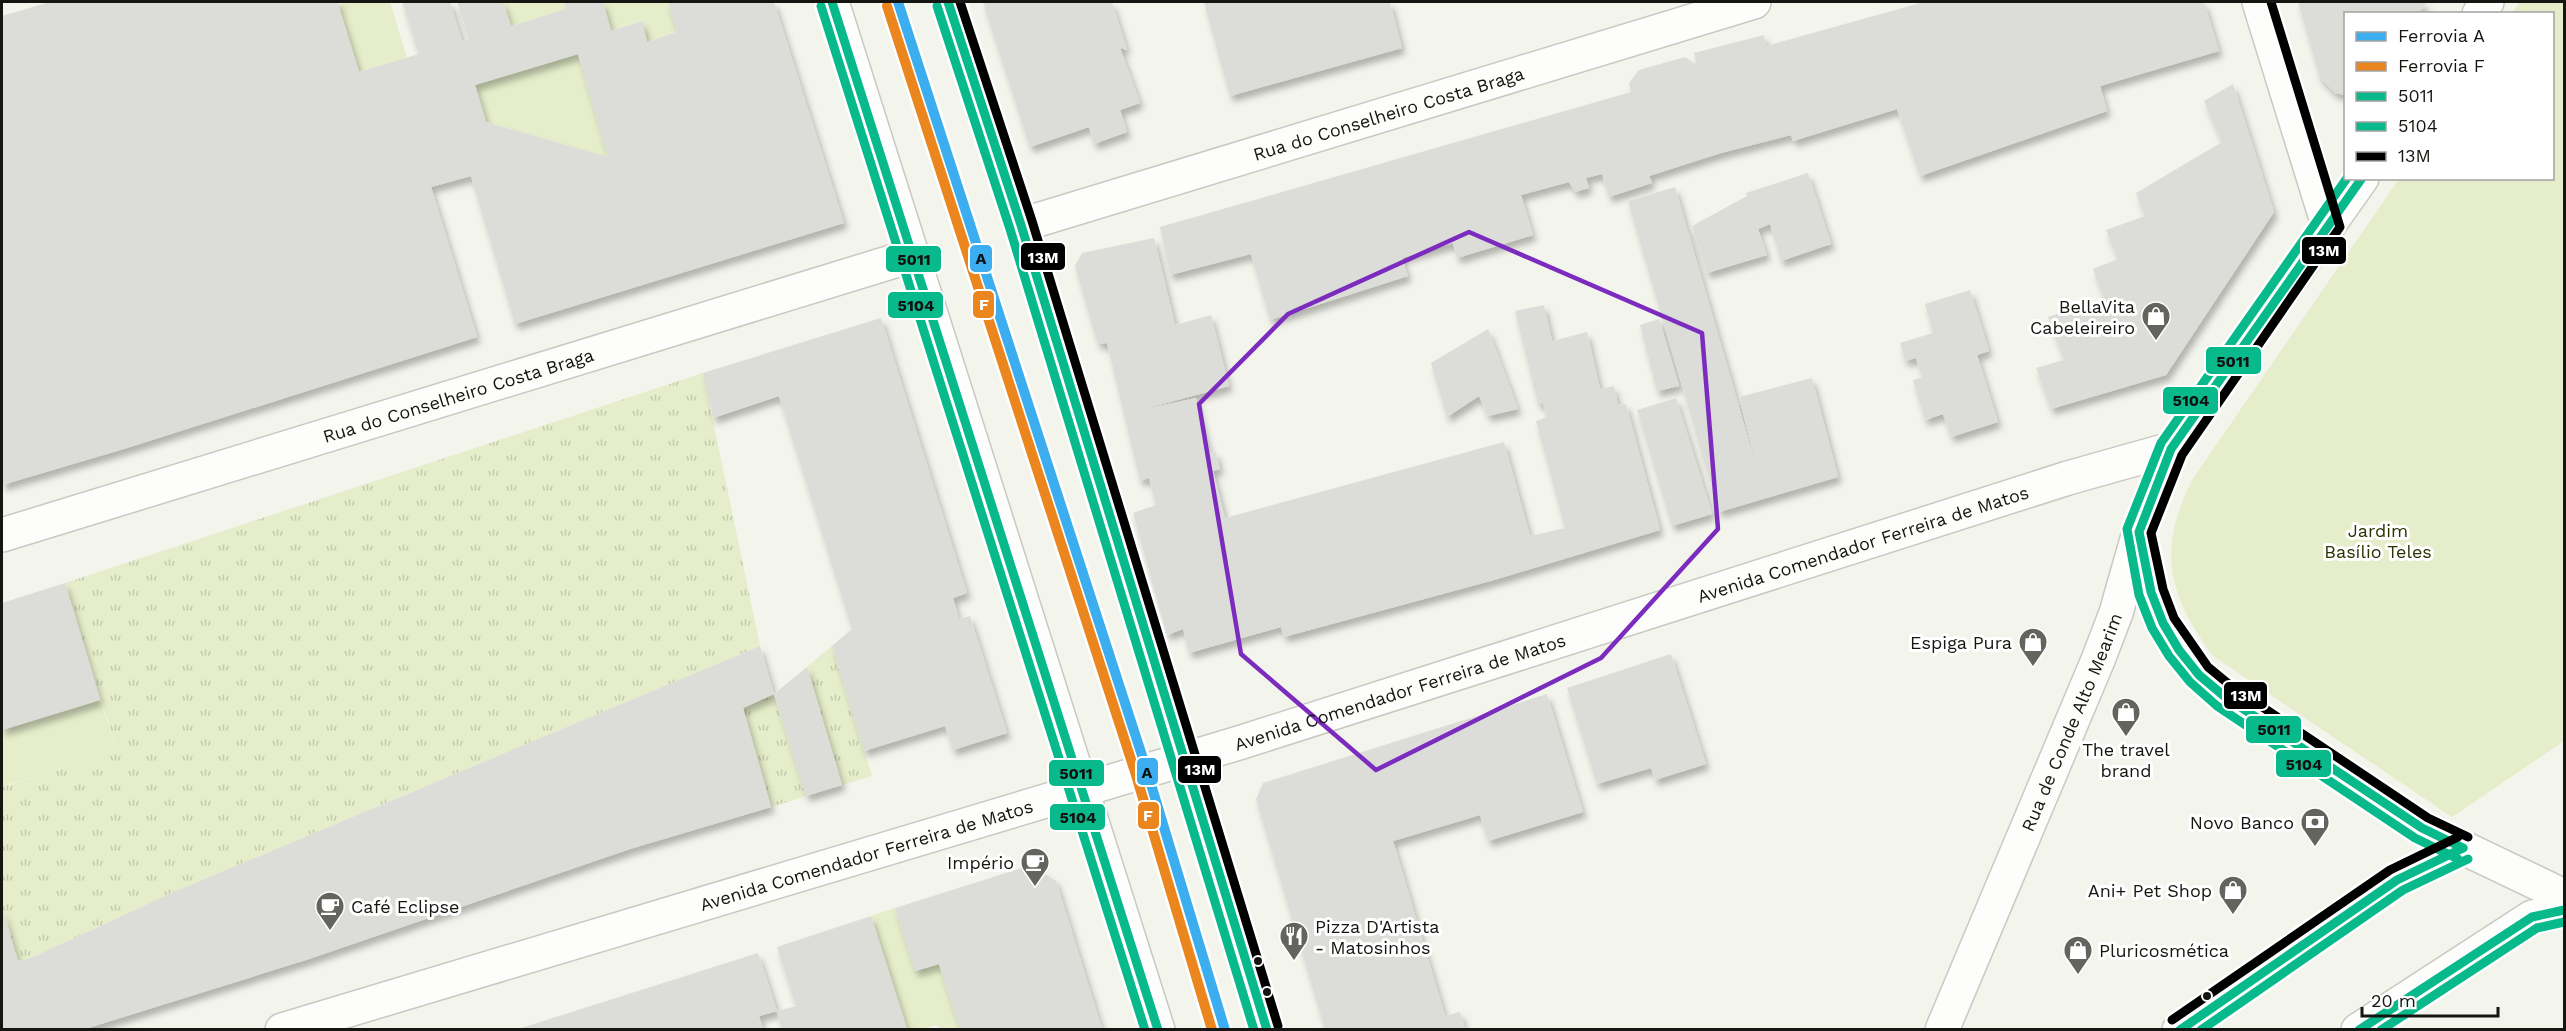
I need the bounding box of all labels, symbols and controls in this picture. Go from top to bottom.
legend [2344,12,2554,180]
text: Ferrovia A [2398,25,2485,46]
text: Ferrovia F [2398,55,2485,76]
street label: Rua do Conselheiro Costa Braga [1250,62,1526,164]
text: 5011 [2398,85,2434,106]
text: 5104 [2398,115,2438,136]
text: 13M [2398,145,2431,166]
line badge: 13M [2301,236,2347,265]
text: 13M [2309,241,2339,260]
line badge: 13M [1020,242,1066,271]
line badge: A [969,244,993,273]
line badge: 5011 [885,245,942,273]
text: 13M [1028,248,1058,267]
text: A [976,249,987,268]
text: 5011 [897,250,931,269]
line badge: F [972,290,995,319]
line badge: 5104 [887,291,944,319]
text: F [979,295,989,314]
text: 5104 [898,296,934,315]
place label: BellaVita Cabeleireiro [2030,296,2135,338]
shop icon: BellaVita Cabeleireiro [2140,300,2172,342]
street label: Rua do Conselheiro Costa Braga [320,344,596,446]
line badge: 5011 [2205,346,2262,375]
text: 5011 [2216,352,2250,371]
line badge: 5104 [2162,386,2219,415]
text: 5104 [2173,391,2209,410]
street label: Avenida Comendador Ferreira de Matos [1695,481,2031,606]
park label: Jardim Basílio Teles [2324,520,2432,562]
street label: Rua de Conde Alto Mearim [2016,610,2126,834]
shop icon: Espiga Pura [2017,626,2049,668]
street label: Avenida Comendador Ferreira de Matos [1232,629,1568,754]
place label: Espiga Pura [1910,632,2012,653]
line badge: 13M [2223,681,2268,710]
text: 13M [2231,686,2261,705]
shop icon: The travel brand [2110,696,2142,738]
line badge: 5011 [2245,715,2302,744]
text: 5011 [2257,720,2291,739]
place label: The travel brand [2082,739,2170,781]
line badge: 5104 [2275,749,2332,778]
line badge: 13M [1177,755,1222,784]
text: 5104 [2286,755,2322,774]
line badge: A [1136,757,1159,786]
line badge: 5011 [1048,759,1105,787]
text: 13M [1185,760,1215,779]
text: A [1142,763,1153,782]
text: 5011 [1059,764,1093,783]
street label: Avenida Comendador Ferreira de Matos [697,795,1035,915]
line badge: F [1137,801,1160,830]
line badge: 5104 [1049,803,1106,831]
text: F [1143,806,1153,825]
bank icon: Novo Banco [2299,806,2331,848]
text: 5104 [1060,808,1096,827]
place label: Novo Banco [2190,812,2294,833]
cafe icon: Império [1019,846,1051,888]
place label: Império [947,852,1014,873]
shop icon: Ani+ Pet Shop [2217,874,2249,916]
place label: Ani+ Pet Shop [2088,880,2212,901]
cafe icon: Café Eclipse [314,890,346,932]
place label: Café Eclipse [351,896,459,917]
place label: Pizza D'Artista - Matosinhos [1315,916,1440,958]
restaurant icon: Pizza D'Artista - Matosinhos [1278,920,1310,962]
shop icon: Pluricosmética [2062,934,2094,976]
place label: Pluricosmética [2099,940,2229,961]
unlabelled marker [1252,955,1264,967]
scale bar [2362,980,2498,1018]
unlabelled marker [1261,986,1273,998]
unlabelled marker [2201,990,2213,1002]
text: 20 m [2371,990,2416,1011]

